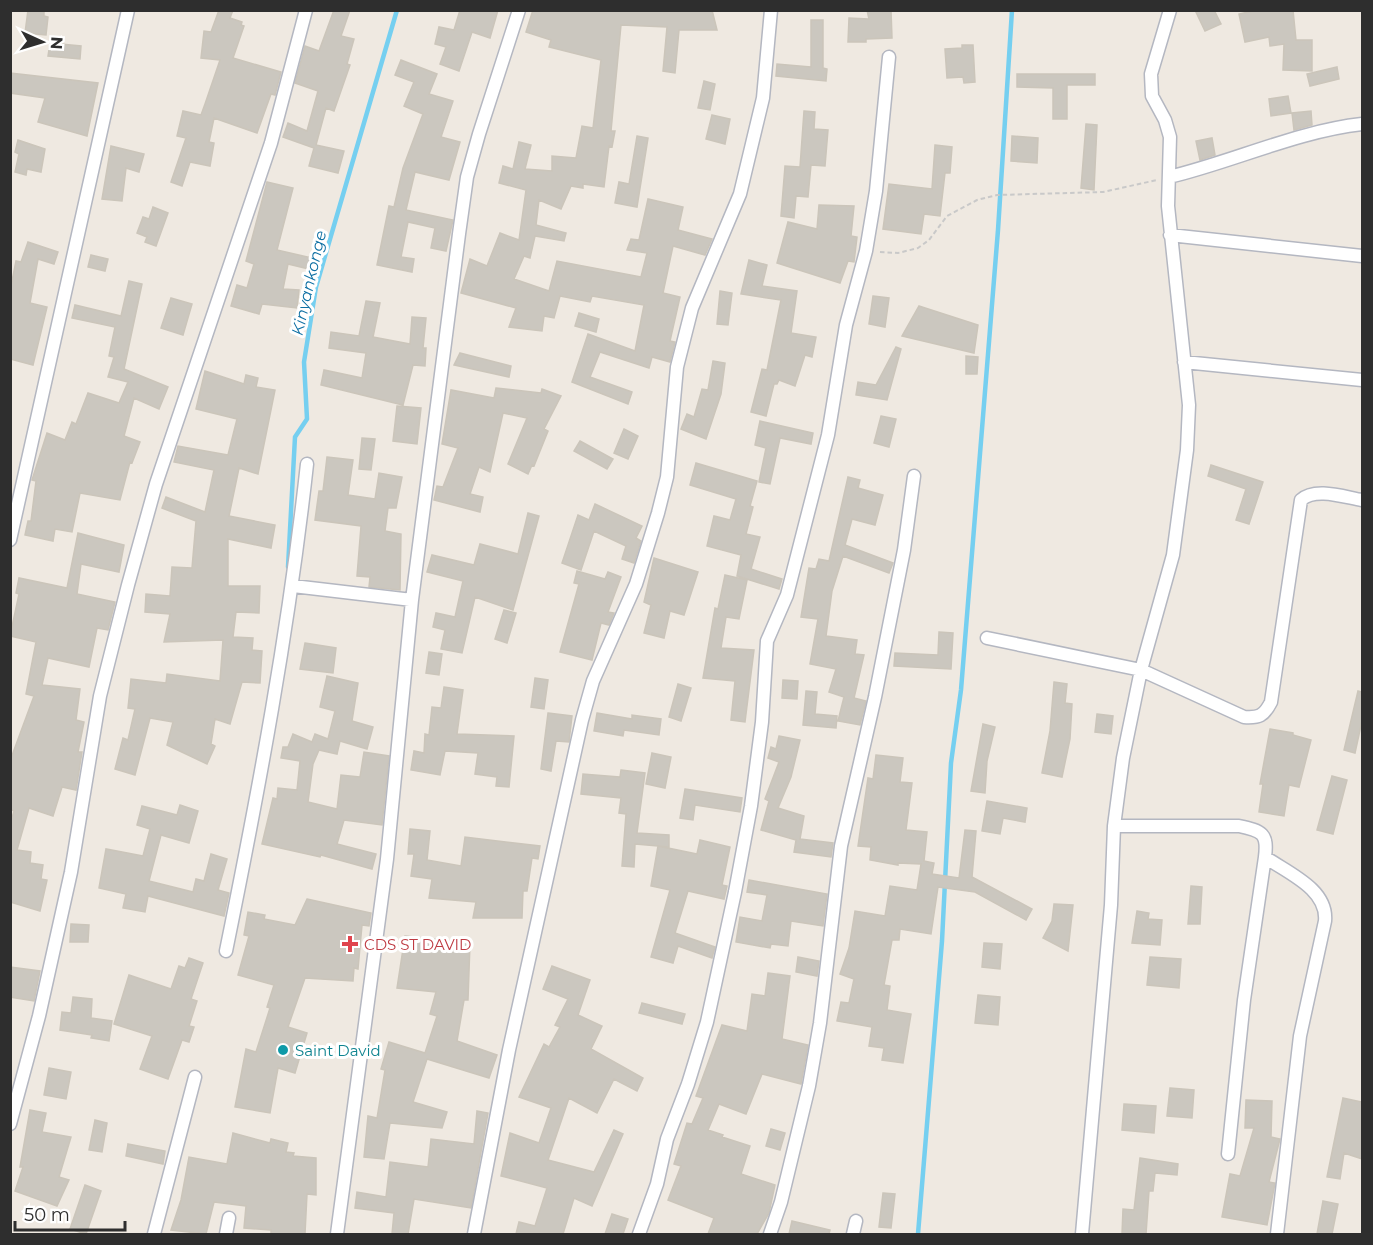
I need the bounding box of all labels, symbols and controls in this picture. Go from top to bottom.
north arrow [12,12,72,72]
text: N [47,36,66,50]
water label: Kinyankonge [288,229,330,337]
marker: CDS ST DAVID [341,935,359,953]
place label: CDS ST DAVID [364,935,471,954]
place label: Saint David [295,1041,381,1060]
marker: Saint David [276,1043,290,1057]
scale bar [15,1194,124,1232]
text: 50 m [24,1204,70,1226]

